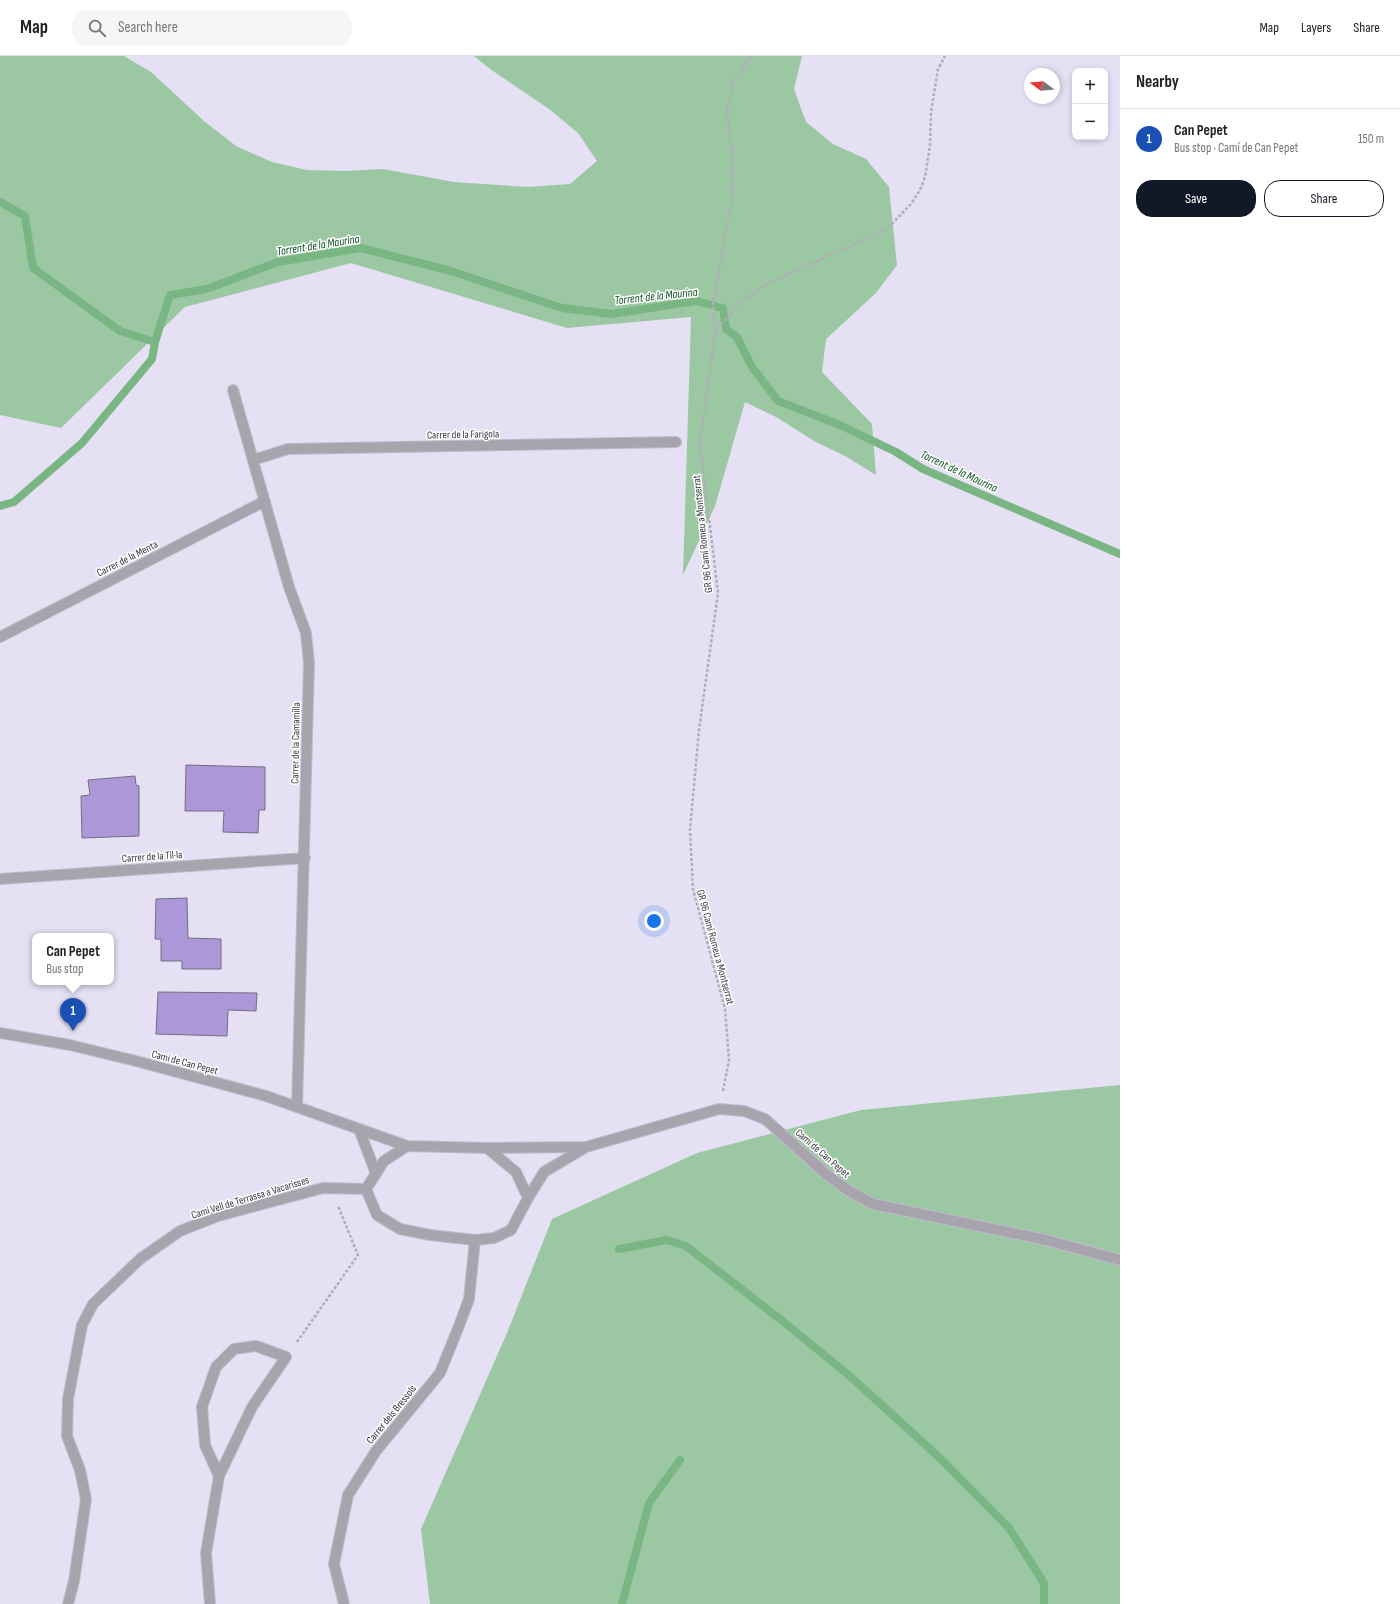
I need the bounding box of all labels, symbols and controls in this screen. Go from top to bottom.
search box [72,10,352,46]
text: Map [20,16,48,39]
icon: search [86,17,108,39]
text: Search here [118,18,178,37]
text: Map [1259,19,1279,36]
text: Layers [1301,19,1331,36]
text: Share [1353,19,1380,36]
north arrow [1024,68,1060,104]
map controls [1072,68,1108,140]
button: + [1072,68,1108,104]
text: Nearby [1136,72,1179,92]
button: − [1072,104,1108,140]
text: Can Pepet [1174,121,1228,140]
text: 1 [1146,131,1152,147]
text: 150 m [1358,131,1384,147]
text: Bus stop · Camí de Can Pepet [1174,140,1299,156]
button: Save [1136,180,1256,217]
button: Share [1264,180,1384,217]
water label: Torrent de la Maurina [276,232,361,259]
water label: Torrent de la Maurina [614,285,698,308]
street label: Carrer de la Farigola [427,427,499,442]
water label: Torrent de la Maurina [918,447,1000,496]
street label: GR 96 Camí Romeu a Montserrat [690,474,715,594]
street label: Carrer de la Menta [94,537,160,579]
street label: Carrer de la Camamilla [288,702,303,784]
street label: Carrer de la Til·la [121,848,183,865]
street label: GR 96 Camí Romeu a Montserrat [694,888,737,1007]
your location [644,911,664,931]
popup [32,933,114,985]
text: Can Pepet [46,942,100,961]
text: Bus stop [46,961,83,977]
pin: 1 [60,998,86,1031]
street label: Camí de Can Pepet [150,1047,220,1078]
street label: Camí de Can Pepet [793,1126,853,1181]
street label: Camí Vell de Terrassa a Vacarisses [190,1173,311,1222]
street label: Carrer dels Bressols [364,1382,419,1446]

